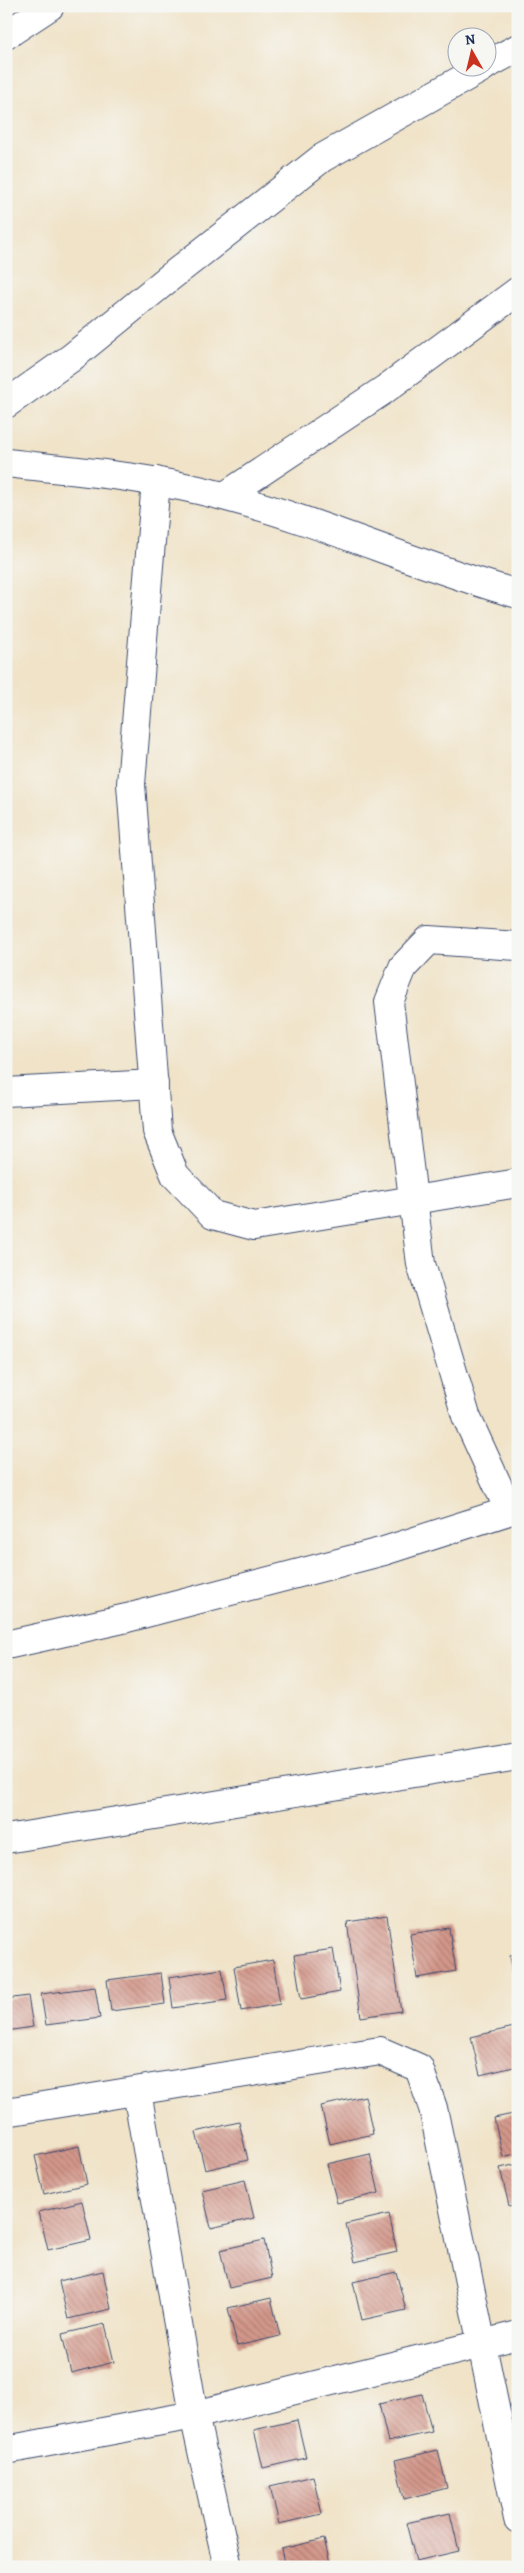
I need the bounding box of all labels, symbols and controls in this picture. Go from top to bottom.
north arrow [446,28,496,78]
text: N [464,30,477,50]

